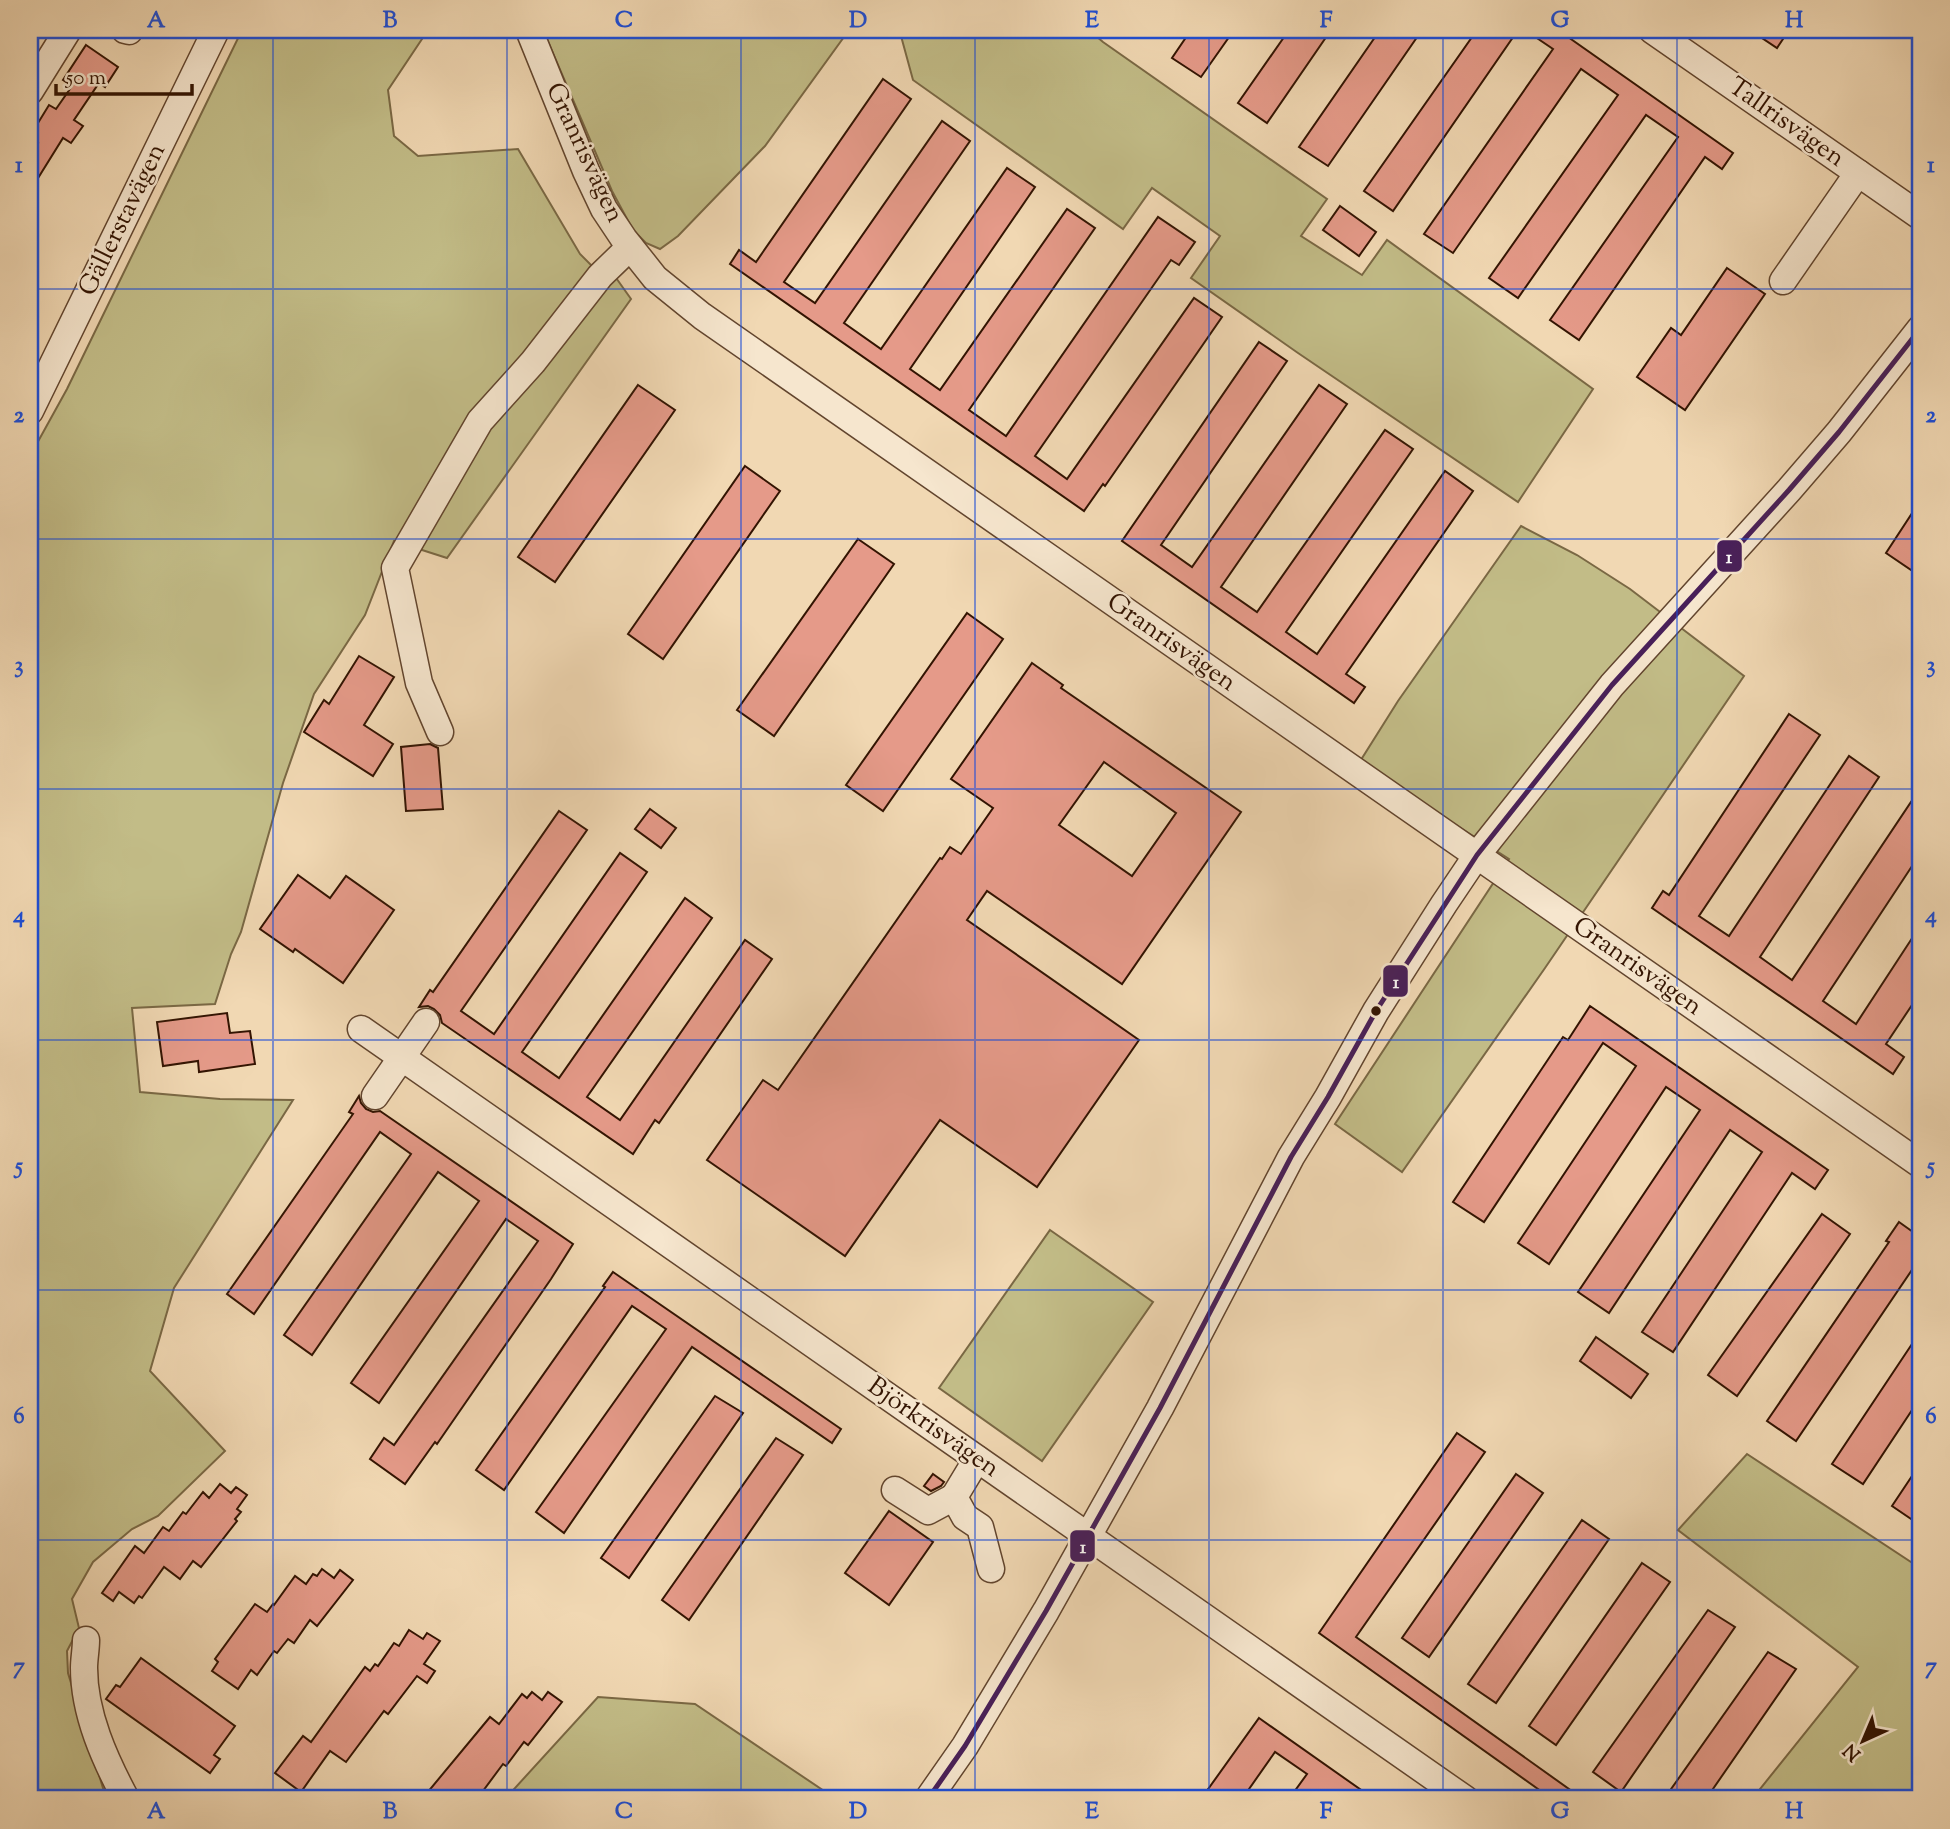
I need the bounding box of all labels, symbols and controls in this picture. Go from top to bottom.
text: A [147,5,166,38]
text: B [383,5,398,38]
text: C [615,5,633,38]
text: D [849,5,867,38]
text: E [1085,5,1099,38]
text: F [1320,5,1333,38]
text: G [1551,5,1570,38]
text: H [1785,5,1804,38]
scale bar [56,52,192,96]
text: 50 m [65,64,106,94]
street label: Tallrisvägen [1720,69,1852,177]
street label: Granrisvägen [535,77,633,229]
street label: Gällerstavägen [70,138,176,302]
text: 1 [15,150,23,183]
text: 1 [1927,150,1935,183]
text: 2 [14,400,25,433]
text: 2 [1926,400,1937,433]
line badge: 1 [1716,539,1743,573]
text: 1 [1726,545,1733,572]
street label: Granrisvägen [1099,585,1243,701]
text: 3 [14,650,24,683]
text: 3 [1926,650,1936,683]
text: 4 [12,900,25,933]
text: 4 [1924,900,1937,933]
street label: Granrisvägen [1565,909,1709,1025]
line badge: 1 [1382,964,1409,998]
text: 1 [1393,970,1400,997]
unlabelled marker [1369,1004,1383,1018]
text: 5 [13,1151,23,1184]
text: 5 [1925,1151,1935,1184]
street label: Björkrisvägen [859,1369,1007,1487]
text: 6 [13,1401,25,1434]
text: 6 [1925,1401,1937,1434]
line badge: 1 [1069,1529,1096,1563]
text: 1 [1080,1535,1087,1562]
text: 7 [13,1651,25,1684]
text: 7 [1925,1651,1937,1684]
north arrow [1828,1706,1898,1776]
text: N [1838,1736,1868,1766]
text: A [147,1796,166,1829]
text: B [383,1796,398,1829]
text: C [615,1796,633,1829]
text: D [849,1796,867,1829]
text: E [1085,1796,1099,1829]
text: F [1320,1796,1333,1829]
text: G [1551,1796,1570,1829]
text: H [1785,1796,1804,1829]

